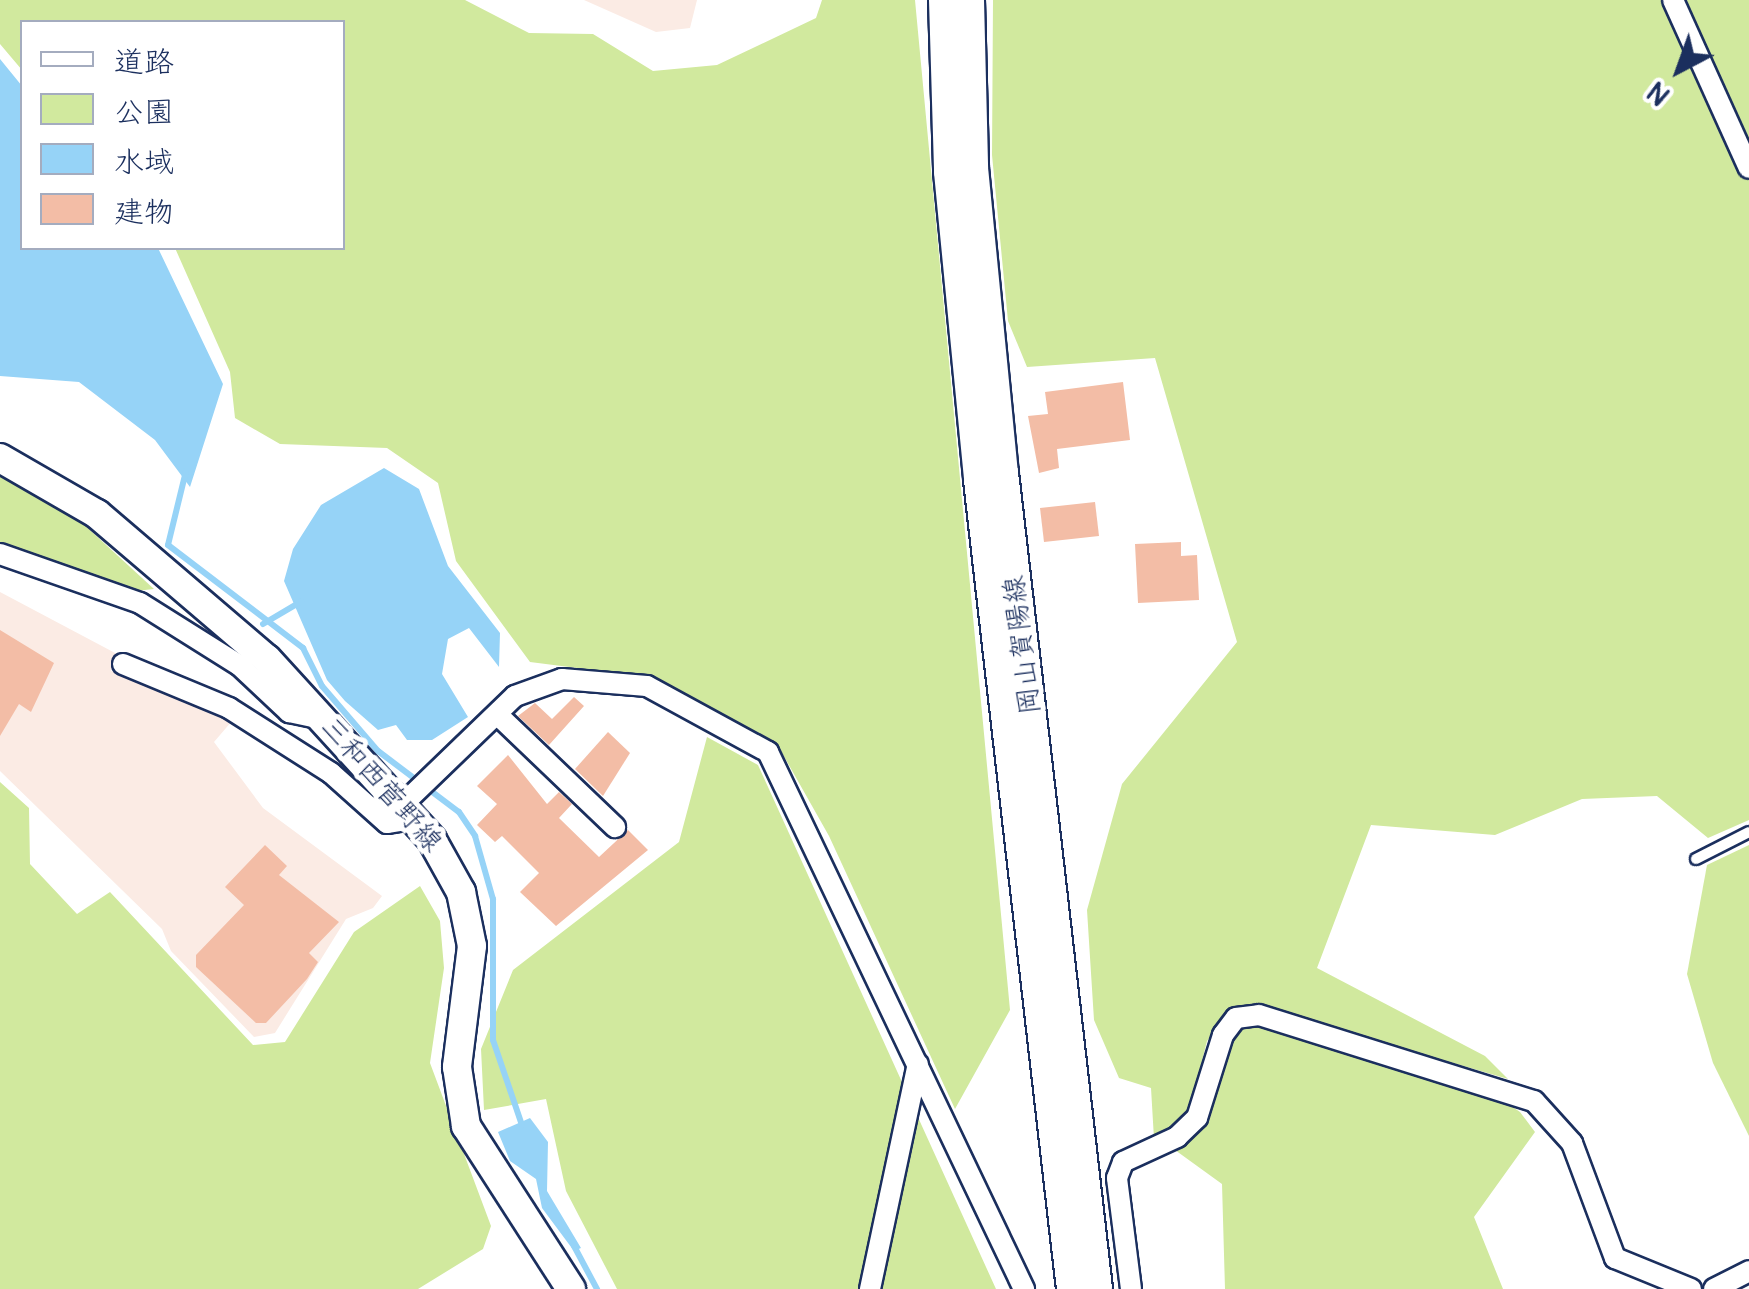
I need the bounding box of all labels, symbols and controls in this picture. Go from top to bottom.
legend [20,20,345,250]
north arrow [1629,20,1729,120]
text: 道路 [114,44,174,81]
text: N [1640,74,1678,112]
text: 公園 [114,94,174,131]
text: 水域 [114,144,174,181]
text: 建物 [114,194,174,231]
street label: 岡山賀陽線 [998,573,1048,717]
street label: 三和西菅野線 [313,711,449,859]

